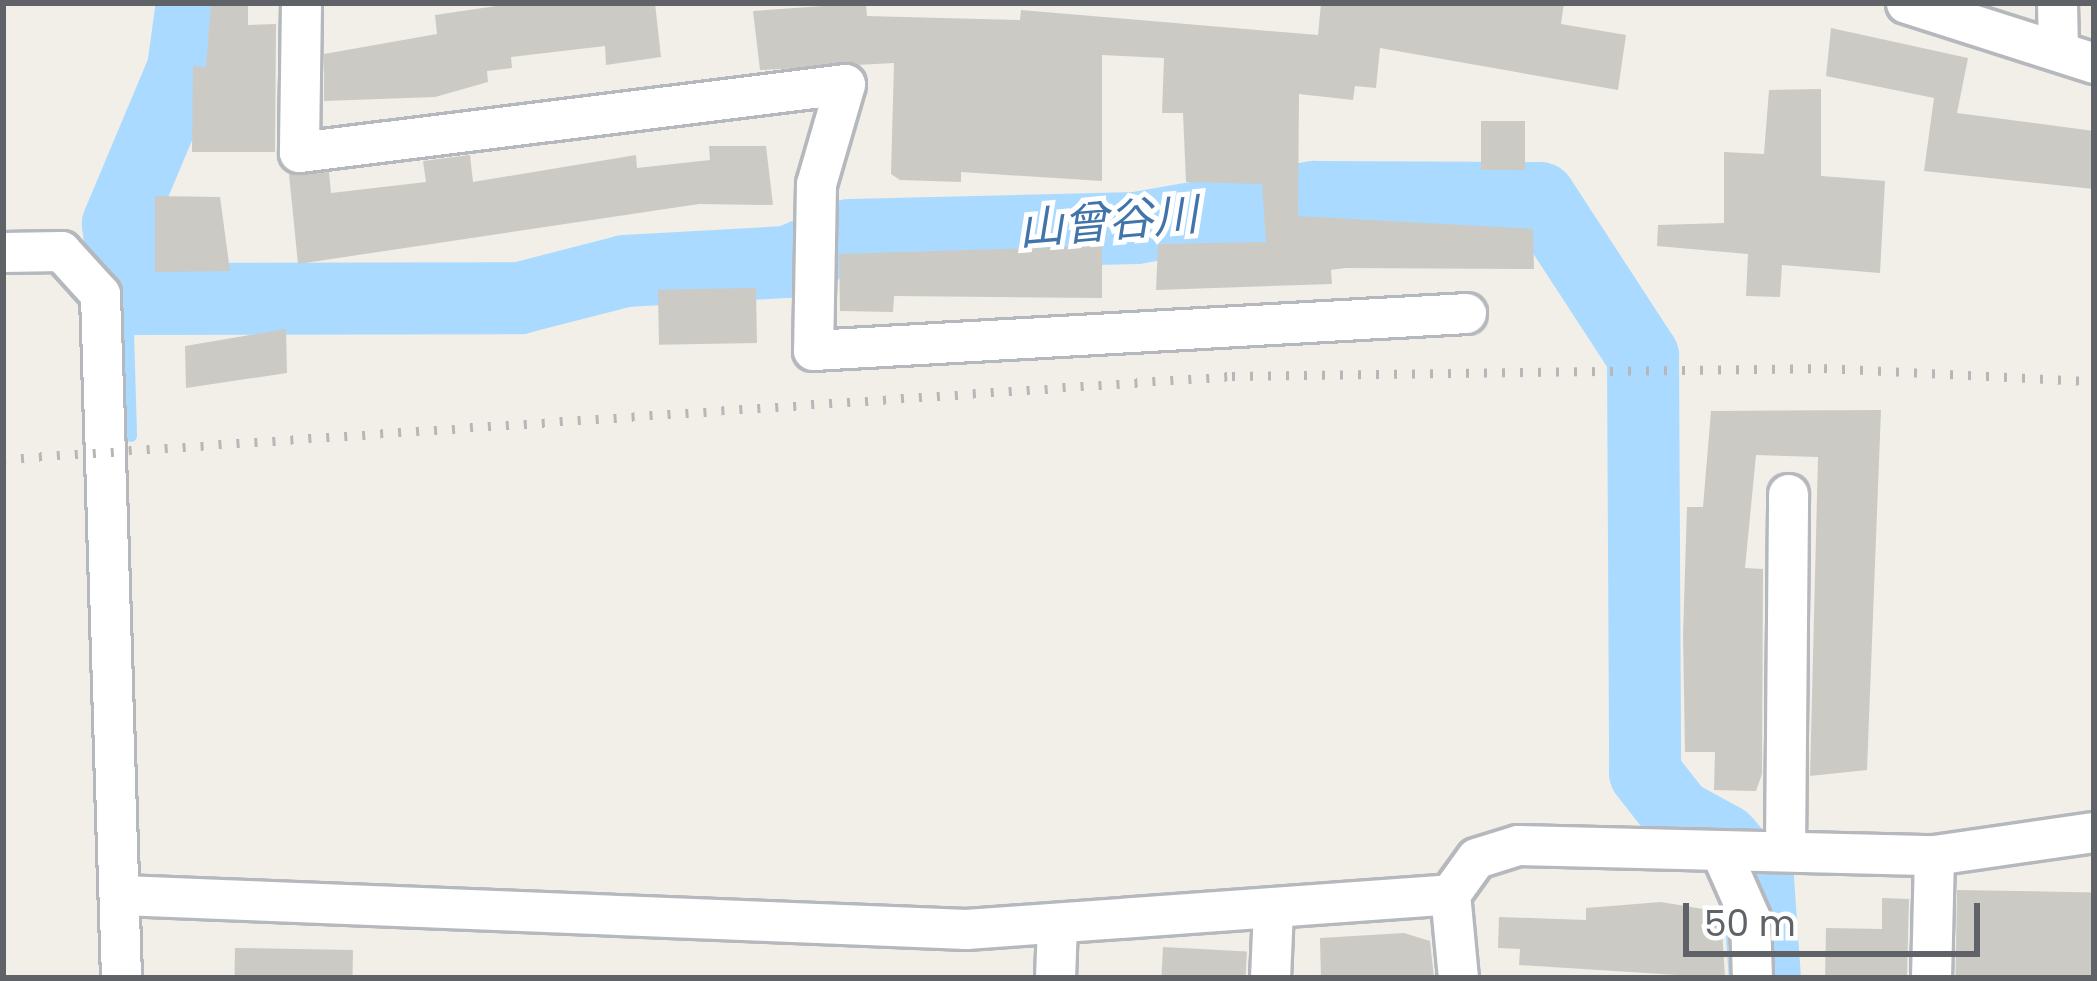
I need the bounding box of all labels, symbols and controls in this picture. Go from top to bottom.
water label: 山曾谷川 [1016,187,1200,257]
scale bar [1689,879,1986,953]
text: 50 m [1704,898,1796,949]

